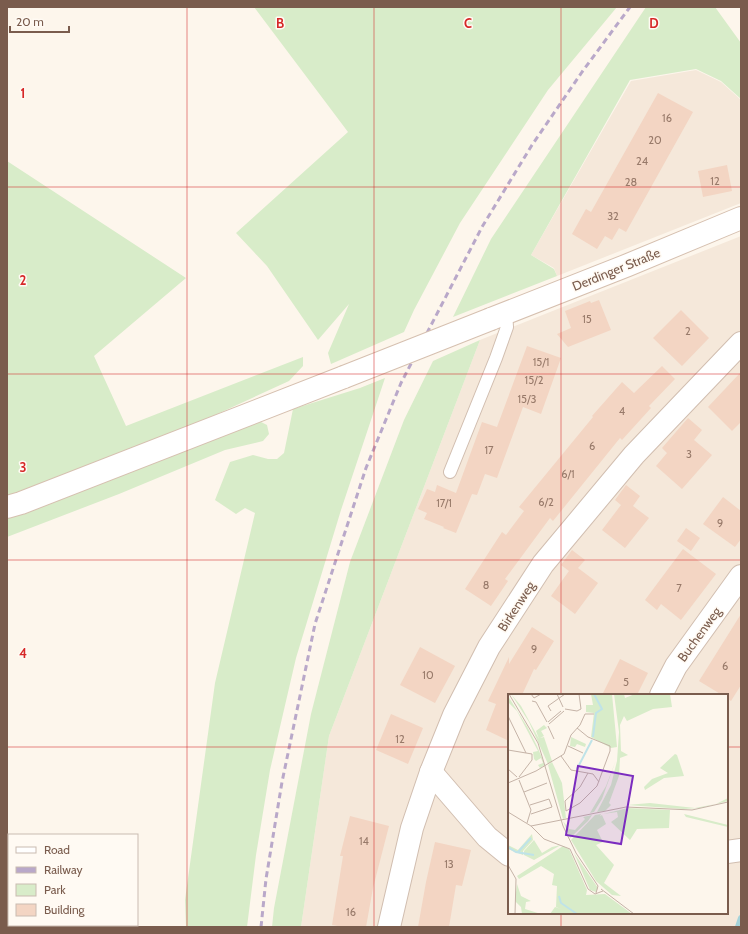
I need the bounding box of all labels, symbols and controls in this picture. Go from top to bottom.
scale bar [10,8,69,34]
text: 20 m [16,14,44,29]
text: B [276,15,284,31]
text: C [464,15,472,31]
text: D [649,15,659,31]
text: 1 [21,85,25,101]
house number: 16 [662,111,672,125]
house number: 20 [648,133,662,147]
house number: 24 [636,154,649,168]
house number: 12 [710,174,720,188]
house number: 28 [625,175,637,189]
house number: 32 [607,209,619,223]
street label: Derdinger Straße [570,244,663,294]
text: 2 [20,272,27,288]
house number: 15 [582,312,592,326]
house number: 2 [685,324,691,338]
house number: 15/1 [533,355,549,369]
house number: 15/2 [525,373,544,387]
house number: 15/3 [517,392,537,406]
house number: 4 [619,404,626,418]
house number: 6 [589,439,595,453]
house number: 17 [484,443,494,457]
house number: 3 [686,447,692,461]
text: 3 [19,459,27,475]
house number: 6/1 [561,467,575,481]
house number: 6/2 [538,495,554,509]
house number: 17/1 [436,496,452,510]
house number: 9 [717,516,723,530]
house number: 8 [483,578,489,592]
street label: Birkenweg [494,578,538,634]
house number: 7 [676,581,682,595]
street label: Buchenweg [674,603,725,664]
house number: 9 [531,642,537,656]
text: 4 [19,645,27,661]
house number: 6 [722,659,728,673]
house number: 10 [422,668,434,682]
house number: 5 [623,675,629,689]
inset map [508,694,728,914]
house number: 12 [395,732,405,746]
legend [8,834,138,926]
house number: 14 [359,834,370,848]
text: Road [44,842,70,857]
house number: 13 [444,857,454,871]
text: Railway [44,862,82,877]
text: Park [44,882,66,897]
text: Building [44,902,86,917]
house number: 16 [346,905,356,919]

